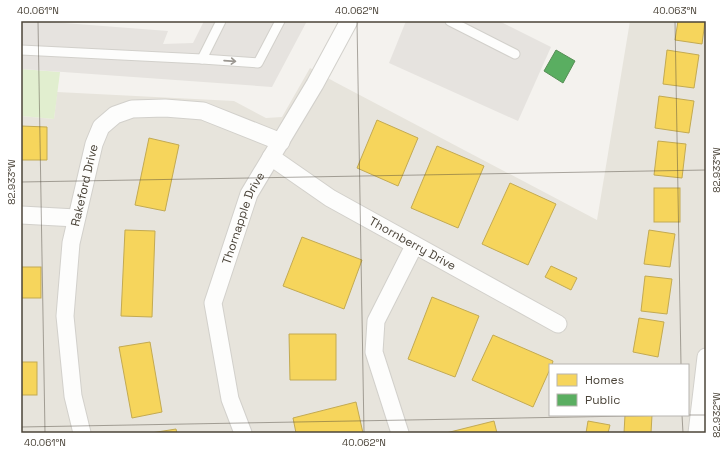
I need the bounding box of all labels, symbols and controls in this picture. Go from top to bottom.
text: 40.061°N [17,4,59,17]
text: 40.062°N [335,4,379,17]
text: 40.063°N [653,4,697,17]
one-way arrow [223,57,236,65]
street label: Rakeford Drive [67,143,102,228]
text: 82.933°W [710,147,723,193]
text: 82.933°W [5,159,18,205]
street label: Thornapple Drive [218,169,268,267]
street label: Thornberry Drive [366,213,459,274]
legend [549,364,689,416]
text: Homes [585,372,624,388]
text: Public [585,392,620,408]
text: 82.932°W [710,392,723,438]
text: 40.061°N [24,436,66,449]
text: 40.062°N [342,436,386,449]

